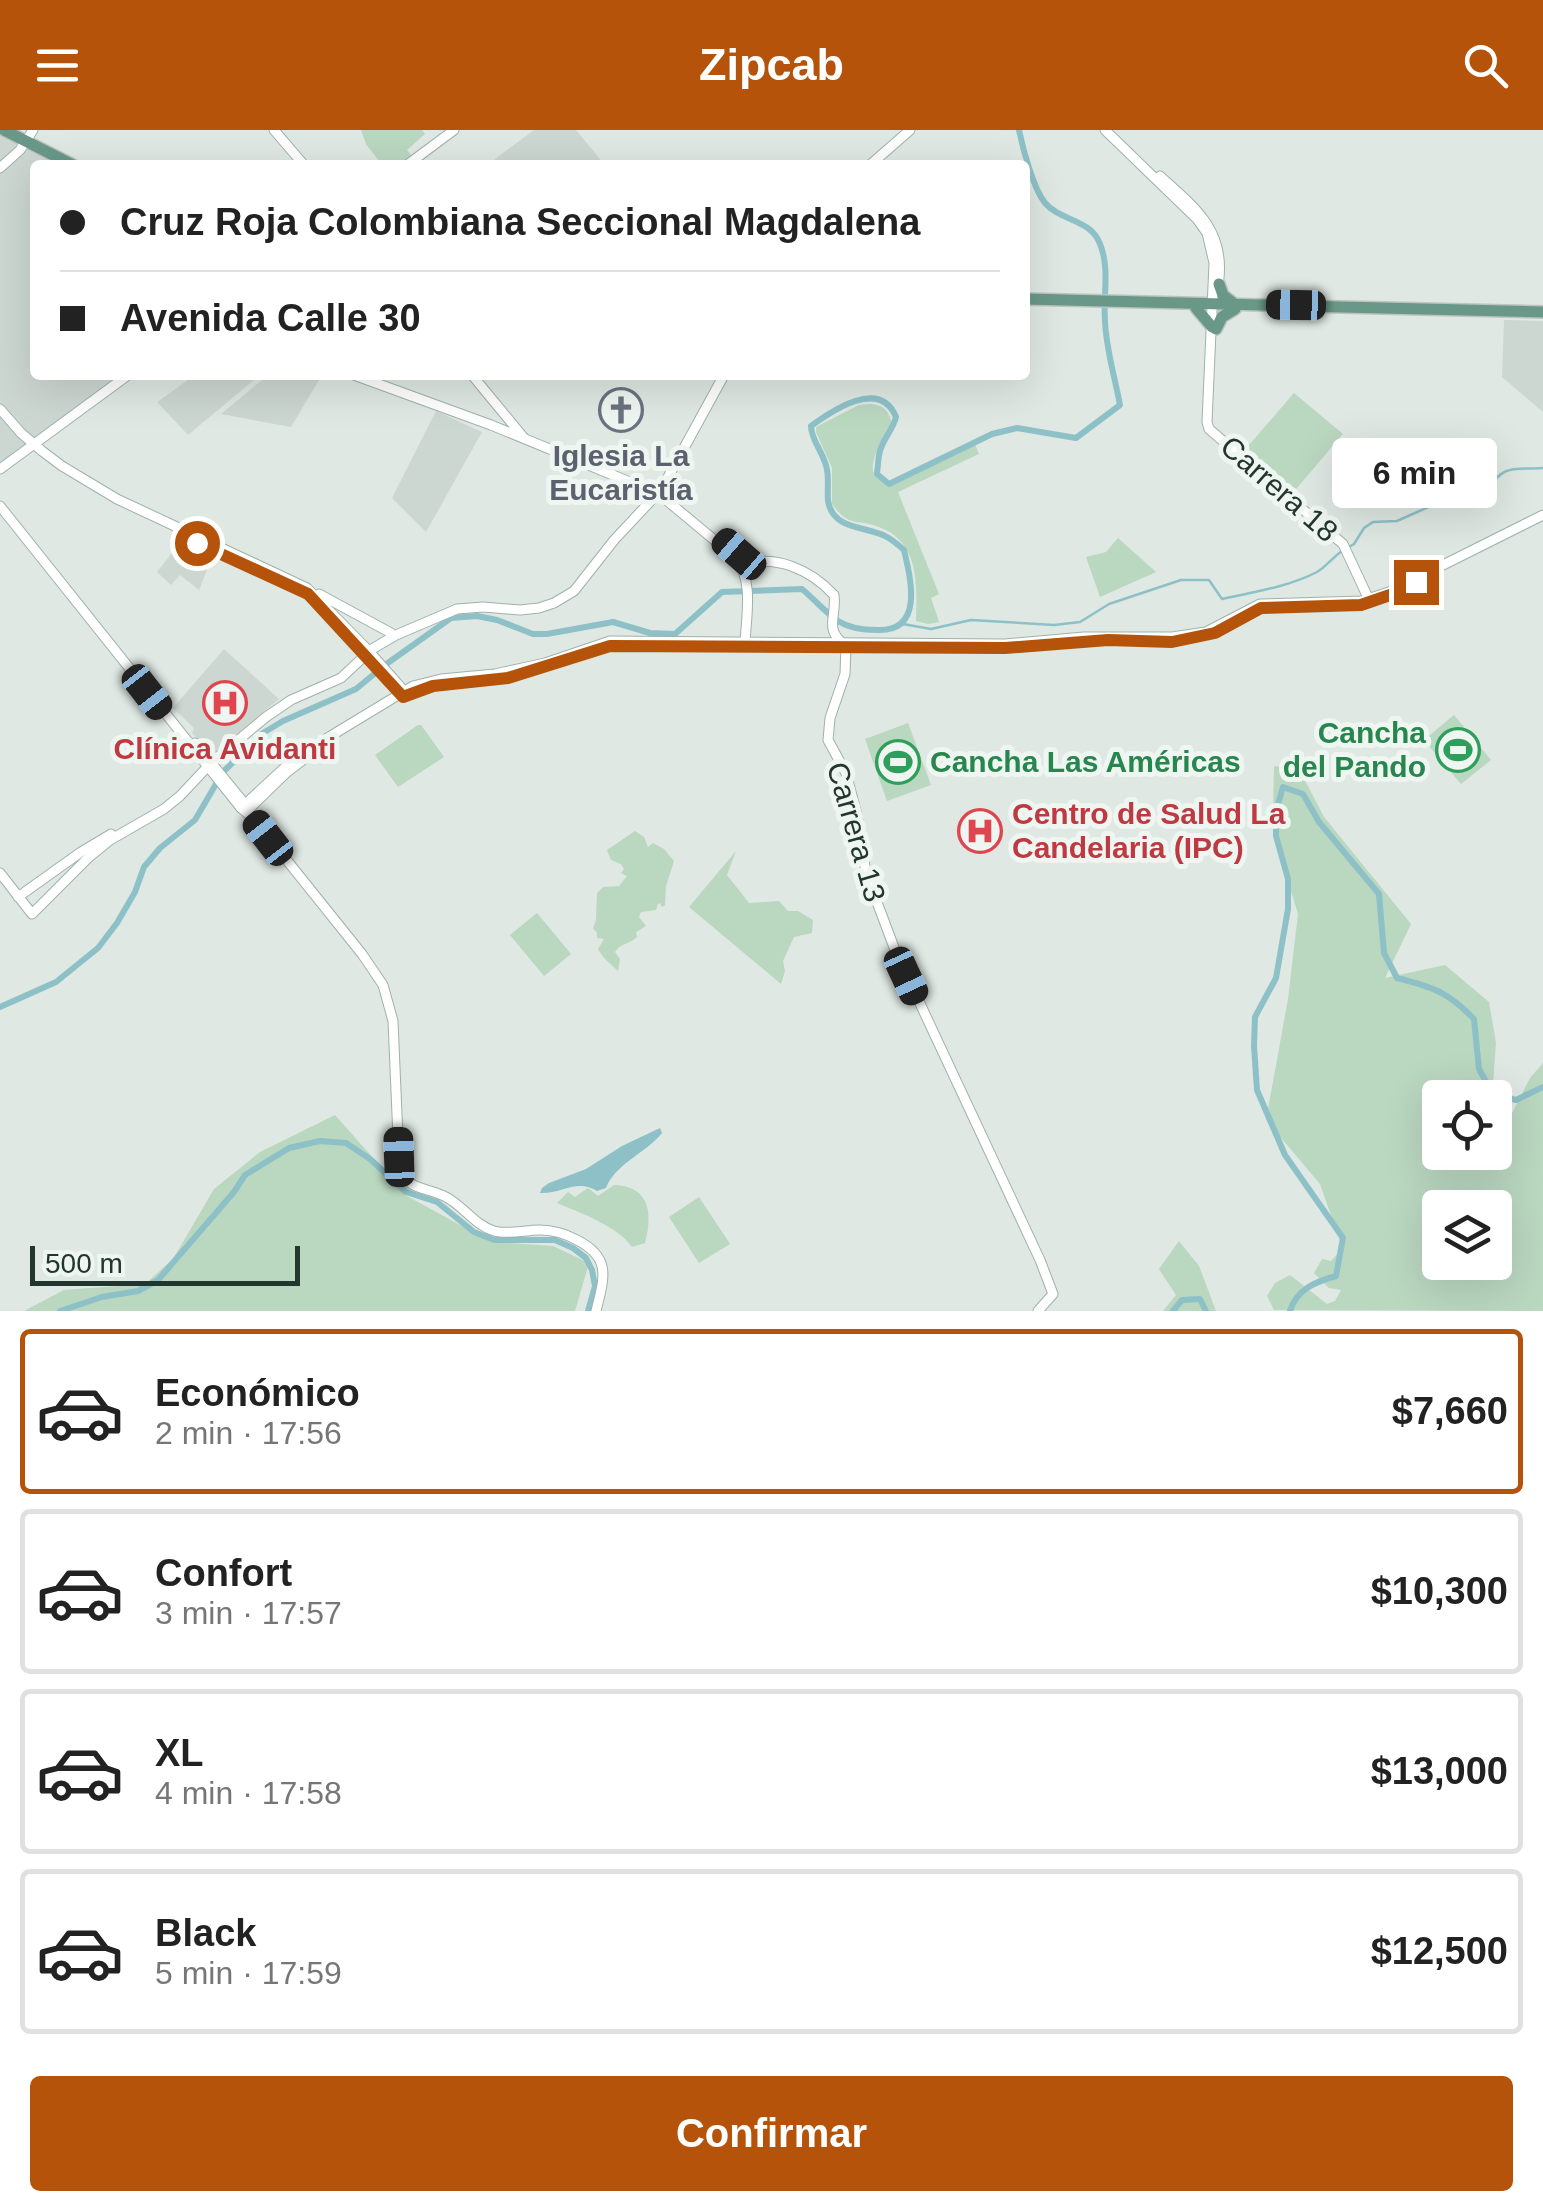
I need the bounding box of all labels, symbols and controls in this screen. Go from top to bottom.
icon: menu [30,38,85,93]
icon: search [1458,38,1513,93]
text: Zipcab [699,39,844,90]
text: Cruz Roja Colombiana Seccional Magdalena [120,201,920,243]
car [1266,289,1326,321]
text: Avenida Calle 30 [120,297,421,339]
church icon: Iglesia La Eucaristía [598,387,644,433]
street label: Carrera 18 [1214,429,1344,548]
callout: 6 min [1334,437,1498,507]
place label: Iglesia La Eucaristía [549,439,693,506]
text: 6 min [1373,455,1456,491]
route start [175,521,220,566]
car [707,523,771,585]
route end [1394,560,1439,605]
car [117,659,177,725]
hospital icon: Clínica Avidanti [202,680,248,726]
place label: Cancha del Pando [1283,716,1426,783]
sports icon: Cancha del Pando [1435,727,1481,773]
place label: Clínica Avidanti [114,732,336,765]
sports icon: Cancha Las Américas [875,739,921,785]
place label: Cancha Las Américas [930,745,1241,778]
street label: Carrera 13 [821,758,892,905]
place label: Centro de Salud La Candelaria (IPC) [1012,797,1286,864]
car [238,805,298,871]
hospital icon: Centro de Salud La Candelaria (IPC) [957,808,1003,854]
car [880,942,932,1010]
map controls [1422,1080,1512,1280]
button: locate [1422,1080,1512,1170]
car [383,1126,415,1188]
button: layers [1422,1190,1512,1280]
scale bar [30,1241,300,1286]
text: 500 m [45,1248,123,1279]
icon: car [35,1367,125,1457]
text: Económico [155,1372,360,1414]
text: $7,660 [1392,1390,1508,1432]
text: 2 min · 17:56 [155,1415,342,1451]
icon: car [35,1547,125,1637]
text: Confort [155,1552,292,1594]
text: $10,300 [1371,1570,1508,1612]
text: 3 min · 17:57 [155,1595,342,1631]
icon: car [35,1727,125,1817]
text: XL [155,1732,204,1774]
text: $13,000 [1371,1750,1508,1792]
text: 4 min · 17:58 [155,1775,342,1811]
icon: car [35,1907,125,1997]
text: Black [155,1912,256,1954]
text: $12,500 [1371,1930,1508,1972]
text: 5 min · 17:59 [155,1955,342,1991]
button: Confirmar [30,2076,1513,2191]

